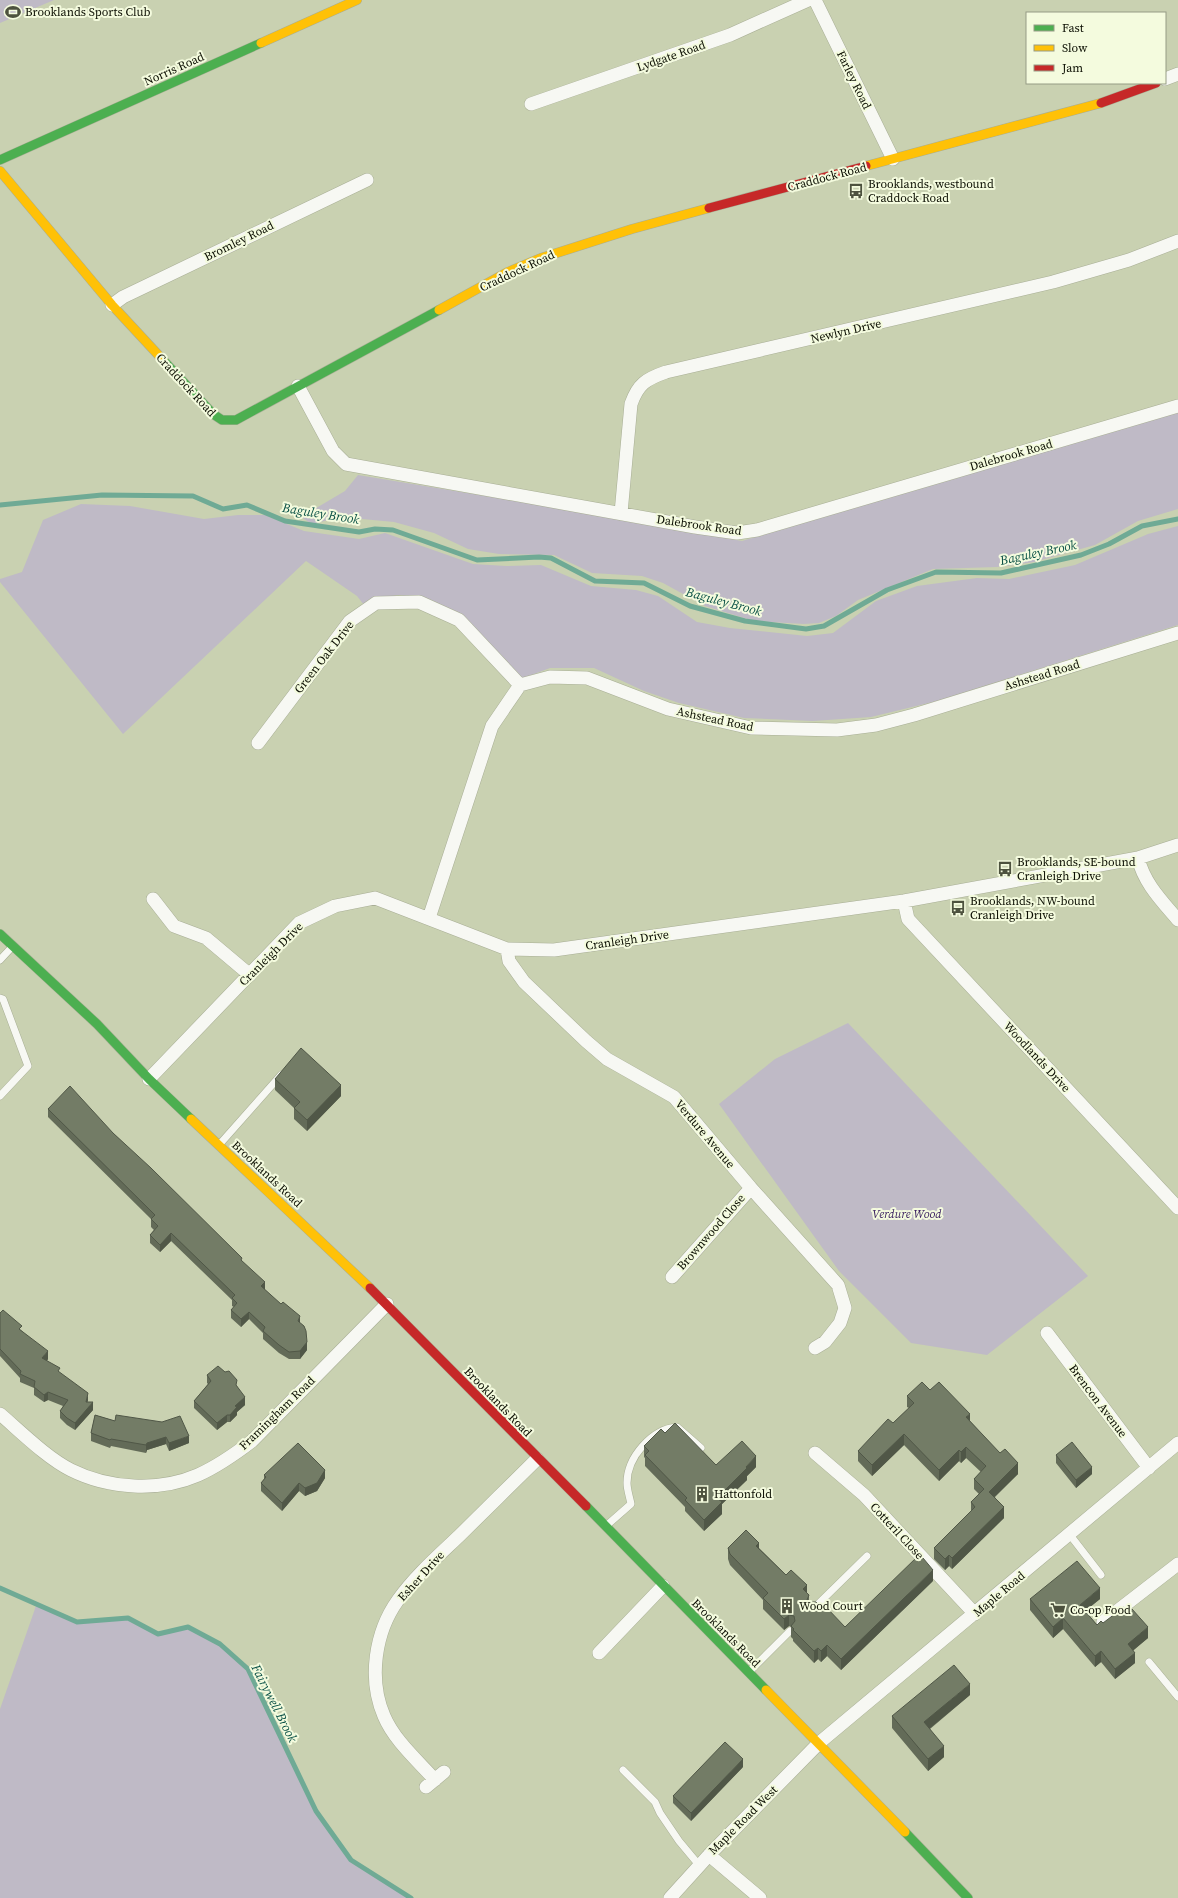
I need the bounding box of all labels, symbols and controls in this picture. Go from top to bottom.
sports icon: Brooklands Sports Club [4,3,22,21]
place label: Brooklands Sports Club [25,4,151,20]
legend [1026,12,1166,84]
text: Fast [1062,20,1084,36]
street label: Lydgate Road [635,37,708,75]
text: Slow [1062,40,1088,56]
street label: Farley Road [833,48,875,112]
street label: Norris Road [141,49,207,89]
text: Jam [1061,60,1083,76]
street label: Craddock Road [786,159,868,195]
place label: Brooklands, westbound Craddock Road [868,176,994,206]
bus stop icon: Brooklands, westbound Craddock Road [847,182,865,200]
street label: Bromley Road [202,217,277,265]
street label: Craddock Road [477,247,557,295]
street label: Newlyn Drive [809,315,883,347]
street label: Craddock Road [152,350,220,420]
street label: Dalebrook Road [968,435,1055,475]
water label: Baguley Brook [280,499,362,528]
street label: Dalebrook Road [655,511,743,539]
water label: Baguley Brook [997,536,1079,569]
water label: Baguley Brook [683,583,764,620]
street label: Green Oak Drive [291,617,357,697]
street label: Ashstead Road [1002,656,1082,694]
street label: Ashstead Road [675,703,755,735]
place label: Brooklands, SE-bound Cranleigh Drive [1017,854,1136,884]
bus stop icon: Brooklands, SE-bound Cranleigh Drive [996,860,1014,878]
place label: Brooklands, NW-bound Cranleigh Drive [970,893,1095,923]
bus stop icon: Brooklands, NW-bound Cranleigh Drive [949,899,967,917]
street label: Cranleigh Drive [236,919,306,989]
street label: Cranleigh Drive [584,926,670,954]
street label: Woodlands Drive [1000,1018,1074,1096]
street label: Verdure Avenue [671,1096,739,1172]
street label: Brooklands Road [228,1137,306,1211]
street label: Brownwood Close [673,1191,749,1273]
park label: Verdure Wood [872,1206,942,1222]
street label: Brencon Avenue [1065,1361,1131,1441]
street label: Brooklands Road [461,1364,535,1440]
street label: Framingham Road [236,1373,318,1453]
building icon: Hattonfold [693,1485,711,1503]
place label: Hattonfold [714,1486,772,1502]
street label: Cotteril Close [867,1499,927,1563]
street label: Esher Drive [394,1547,448,1605]
street label: Maple Road [970,1567,1028,1620]
street label: Brooklands Road [688,1595,764,1671]
building icon: Wood Court [778,1597,796,1615]
place label: Wood Court [799,1598,863,1614]
supermarket icon: Co-op Food [1049,1601,1067,1619]
place label: Co-op Food [1070,1602,1131,1618]
water label: Fairywell Brook [247,1660,302,1746]
street label: Maple Road West [705,1782,781,1858]

